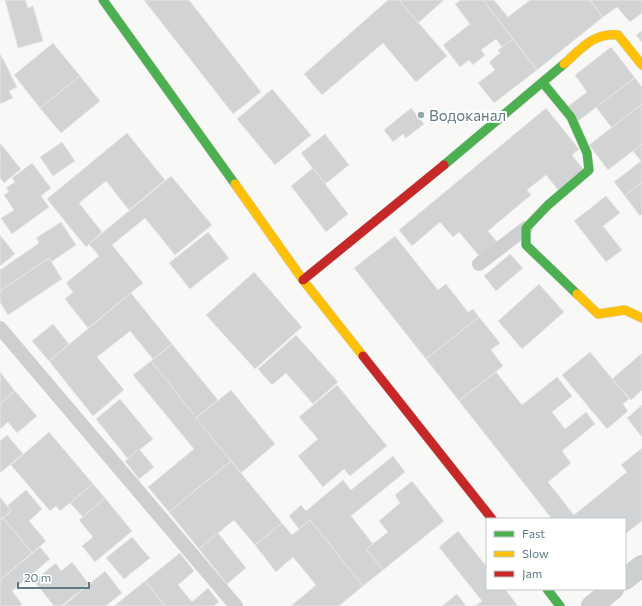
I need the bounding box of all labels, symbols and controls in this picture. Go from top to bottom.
place label: Водоканал [429,106,506,124]
marker: Водоканал [416,110,426,120]
legend [486,518,626,590]
text: Fast [522,526,545,540]
text: Slow [522,546,549,560]
scale bar [18,564,89,590]
text: Jam [522,566,542,581]
text: 20 m [24,570,51,584]

